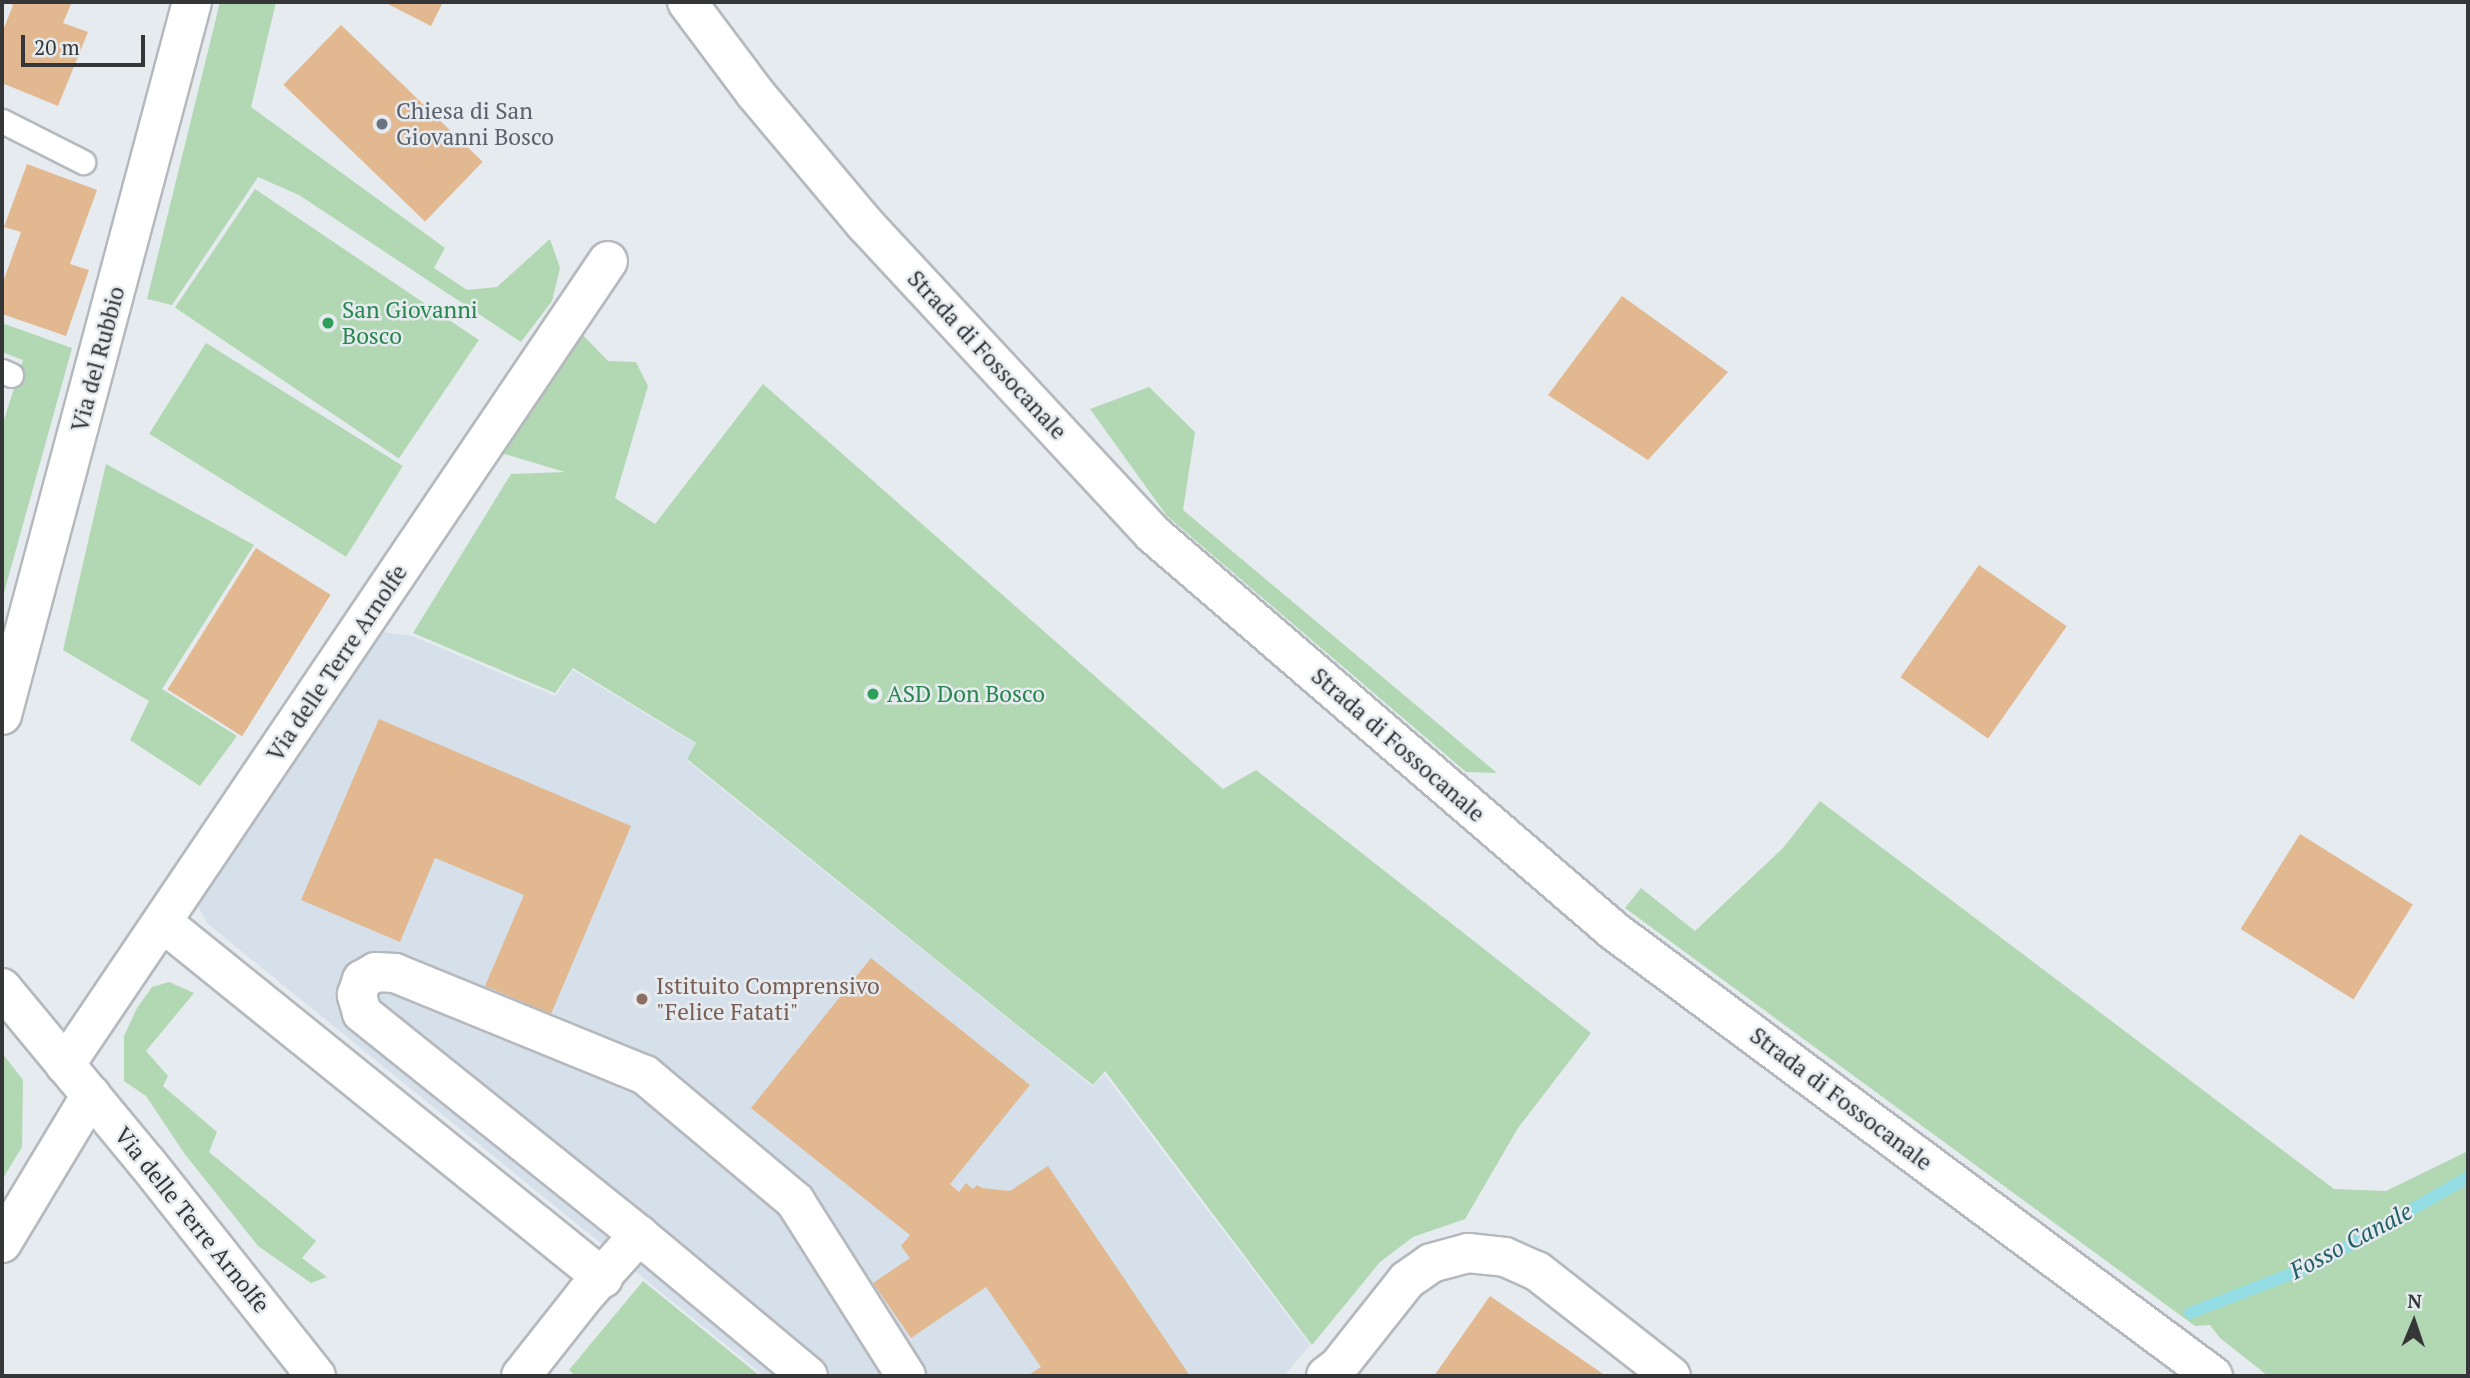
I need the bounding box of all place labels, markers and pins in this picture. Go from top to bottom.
place label: Chiesa di San Giovanni Bosco [396,97,554,151]
marker: Chiesa di San Giovanni Bosco [374,116,390,132]
place label: San Giovanni Bosco [342,296,478,350]
marker: San Giovanni Bosco [320,315,336,331]
place label: ASD Don Bosco [887,680,1045,708]
marker: ASD Don Bosco [865,686,881,702]
place label: Istituito Comprensivo "Felice Fatati" [656,972,880,1026]
marker: Istituito Comprensivo "Felice Fatati" [634,991,650,1007]

